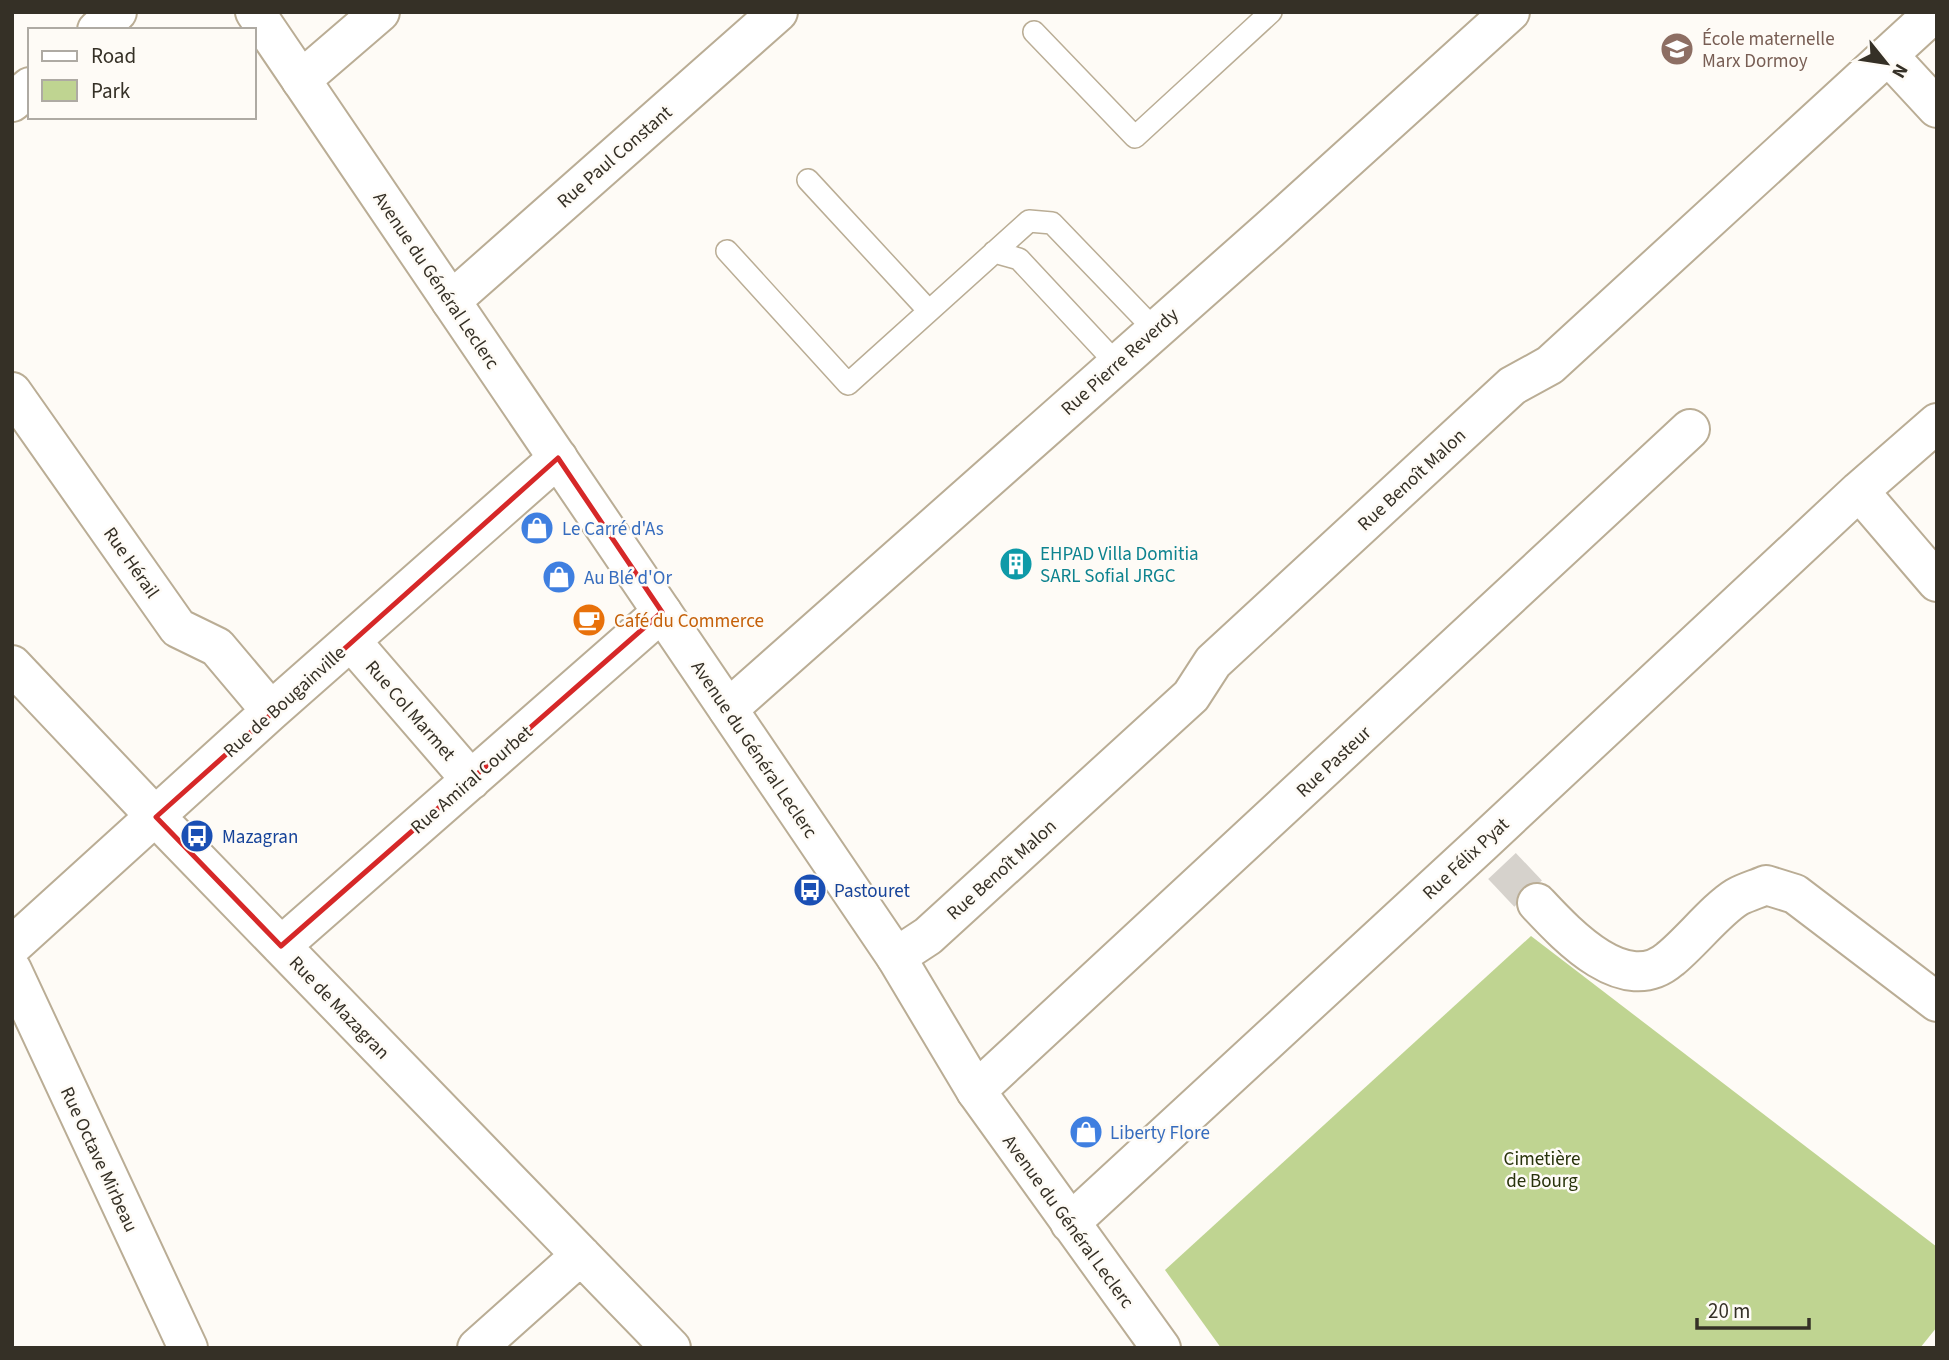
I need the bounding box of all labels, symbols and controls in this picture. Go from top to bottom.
place label: École maternelle Marx Dormoy [1702,26,1835,75]
legend [28,28,256,119]
north arrow [1851,28,1921,98]
school or university icon: École maternelle Marx Dormoy [1658,30,1696,68]
text: Road [91,41,136,71]
text: N [1885,59,1914,83]
text: Park [91,76,131,106]
street label: Rue Paul Constant [552,99,679,215]
street label: Avenue du Général Leclerc [366,187,506,375]
street label: Rue Pierre Reverdy [1055,302,1185,422]
street label: Rue Benoît Malon [1352,423,1472,538]
shop icon: Le Carré d'As [518,509,556,547]
place label: Le Carré d'As [562,516,664,543]
street label: Rue Hérail [96,522,165,604]
place label: EHPAD Villa Domitia SARL Sofial JRGC [1040,541,1199,590]
building icon: EHPAD Villa Domitia SARL Sofial JRGC [997,545,1035,583]
shop icon: Au Blé d'Or [540,558,578,596]
place label: Au Blé d'Or [584,565,672,592]
cafe icon: Café du Commerce [570,601,608,639]
place label: Café du Commerce [614,608,764,635]
street label: Rue de Bougainville [218,640,352,765]
street label: Rue Col Marmet [358,655,462,768]
street label: Avenue du Général Leclerc [684,656,824,844]
street label: Rue Amiral Courbet [405,719,539,841]
street label: Rue Pasteur [1290,720,1378,804]
street label: Rue Félix Pyat [1417,811,1516,906]
street label: Rue Benoît Malon [941,813,1063,927]
bus stop icon: Mazagran [178,817,216,855]
place label: Mazagran [222,824,298,851]
bus stop icon: Pastouret [791,871,829,909]
place label: Pastouret [834,878,911,905]
street label: Rue de Mazagran [283,950,395,1066]
street label: Rue Octave Mirbeau [53,1082,144,1237]
shop icon: Liberty Flore [1067,1113,1105,1151]
place label: Liberty Flore [1110,1120,1210,1147]
street label: Avenue du Général Leclerc [995,1129,1140,1315]
park label: Cimetière de Bourg [1504,1146,1580,1195]
scale bar [1697,1286,1809,1330]
text: 20 m [1708,1296,1750,1326]

